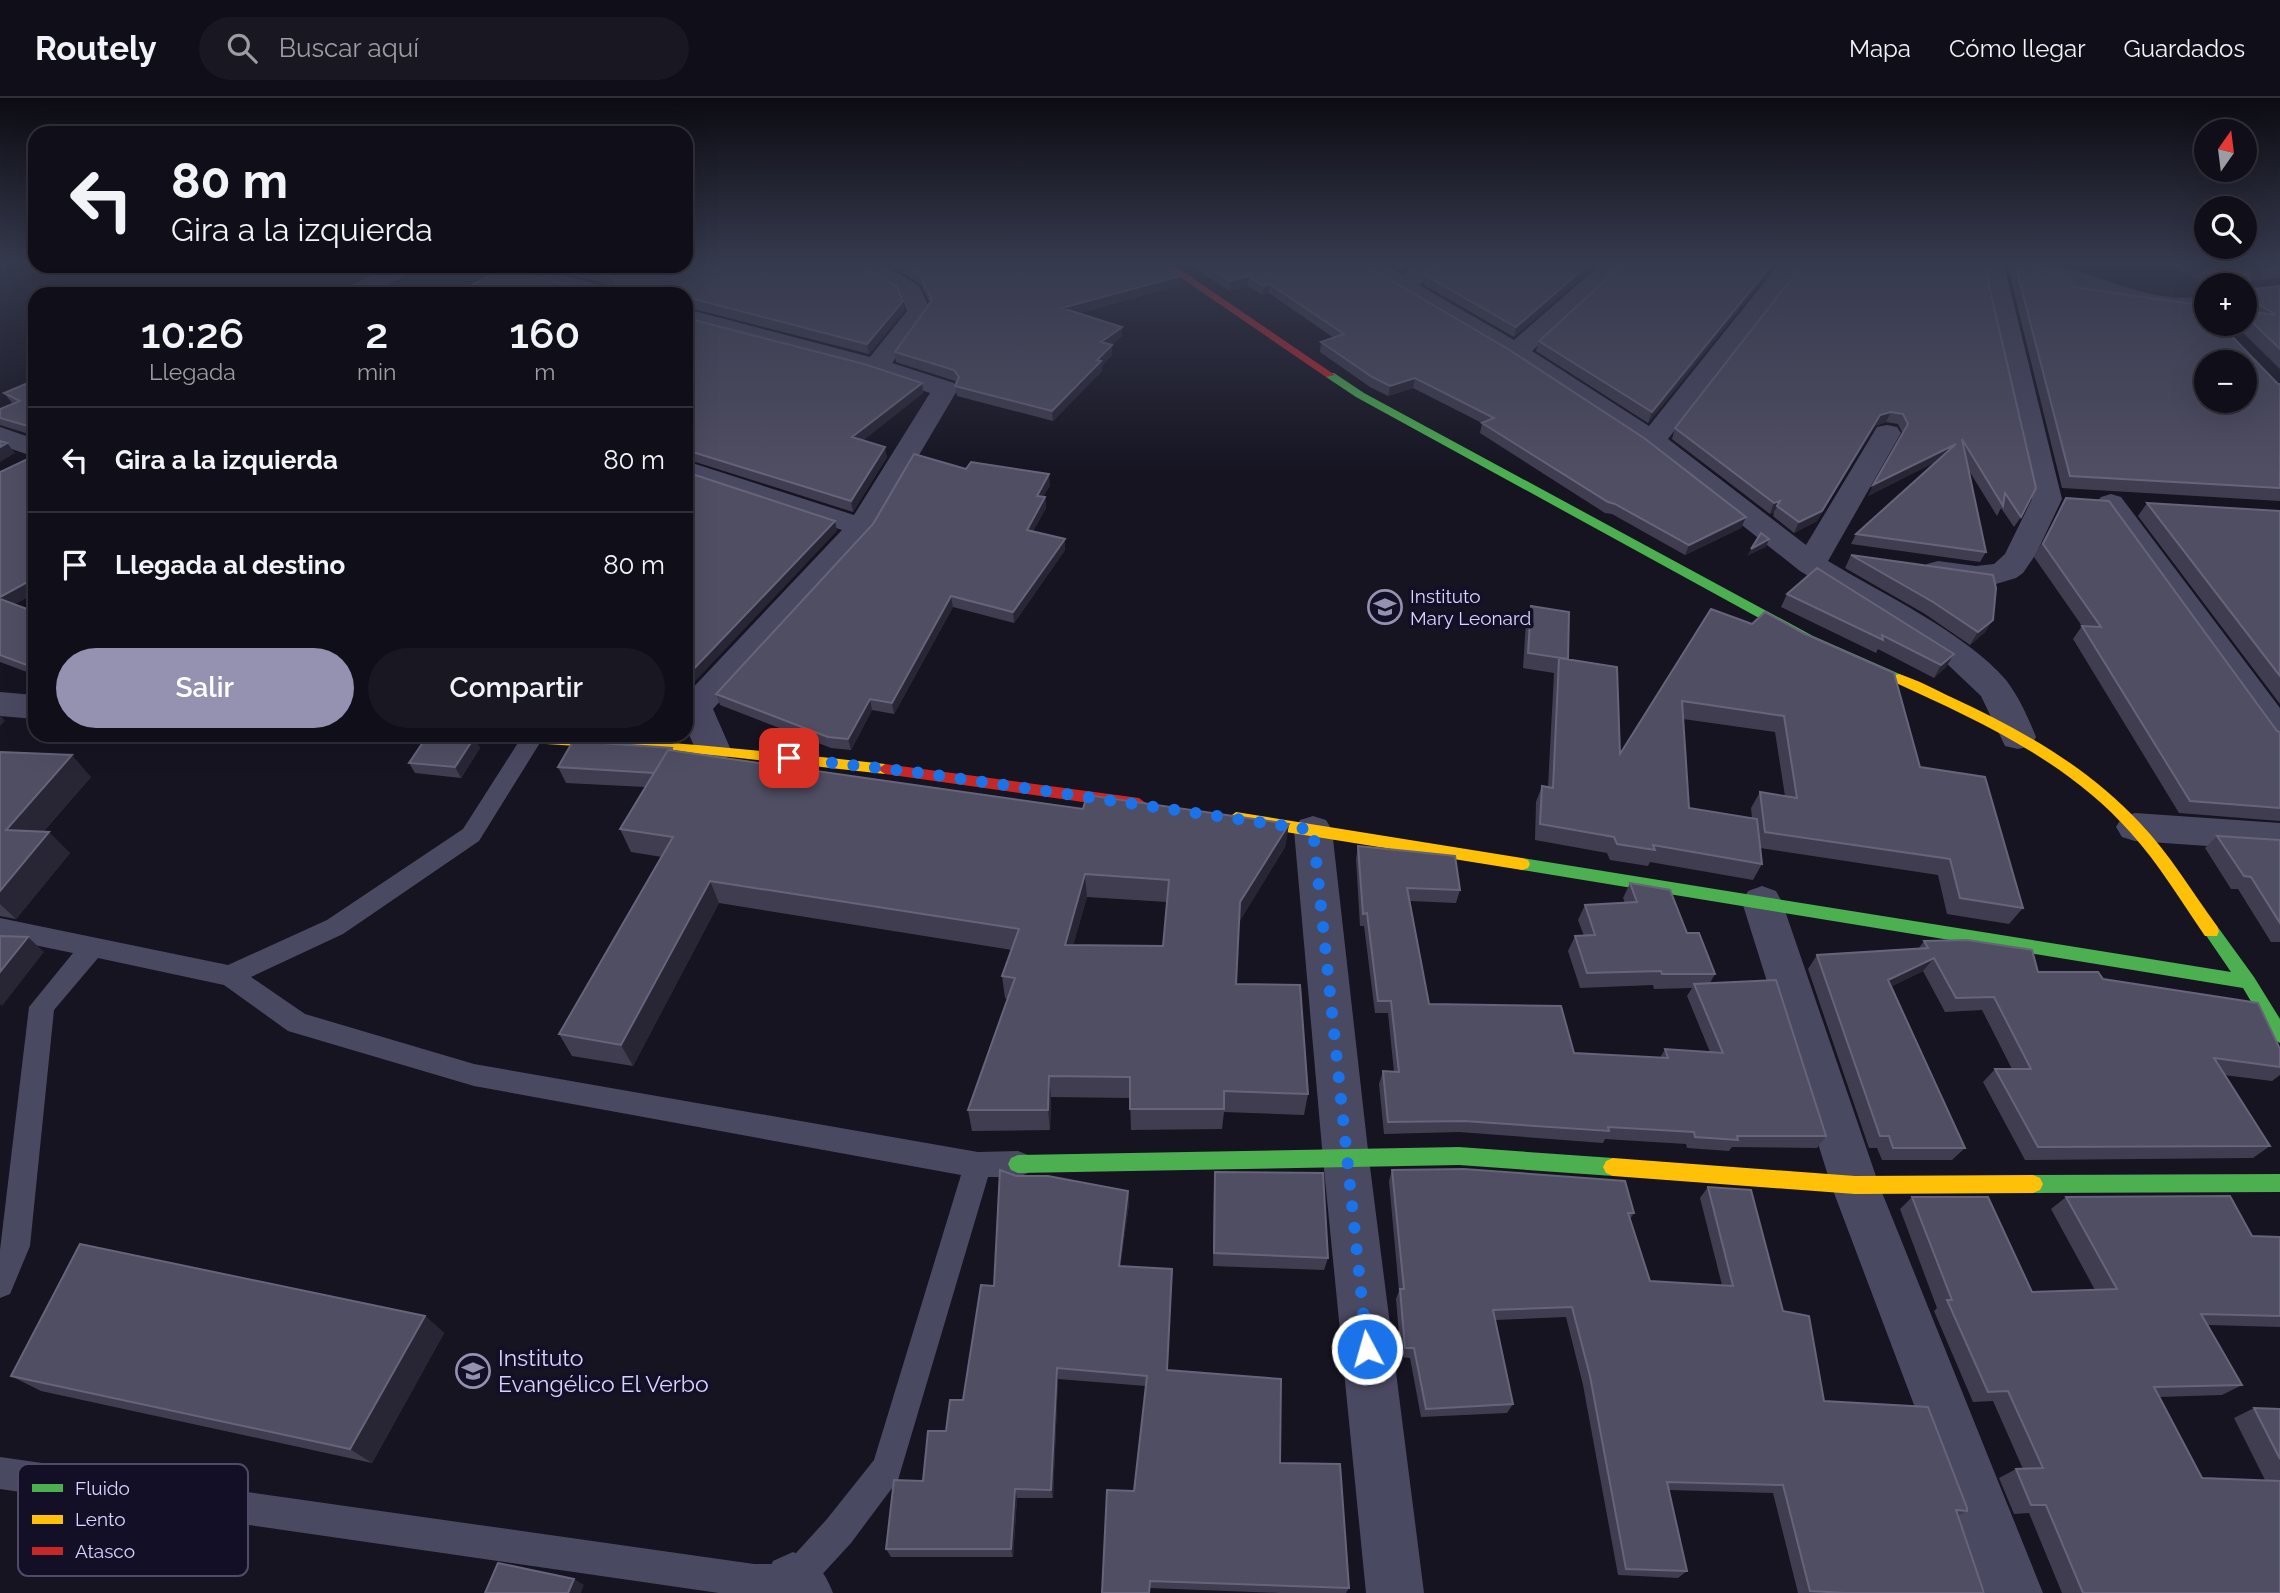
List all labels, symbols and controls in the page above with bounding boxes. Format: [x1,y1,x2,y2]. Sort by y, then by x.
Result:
search box [199,17,689,80]
text: Routely [35,29,157,68]
icon: search [223,29,261,67]
text: Buscar aquí [279,33,419,63]
text: Mapa [1849,34,1911,63]
text: Cómo llegar [1949,34,2086,63]
text: Guardados [2124,34,2245,63]
north arrow [2194,119,2258,182]
map controls [2194,119,2257,413]
text: 80 m [171,152,288,209]
icon: left [56,154,147,245]
button: search [2194,196,2257,259]
text: Gira a la izquierda [171,211,433,248]
button: + [2194,273,2257,336]
text: 10:26 [141,309,244,358]
text: 2 [365,309,388,358]
text: 160 [509,309,580,358]
button: − [2194,350,2257,413]
text: Llegada [149,358,236,385]
text: min [357,358,396,385]
text: m [534,358,555,385]
icon: left [56,441,94,479]
text: Gira a la izquierda [115,445,338,475]
text: 80 m [603,445,665,475]
icon: arrive [56,546,94,584]
text: Llegada al destino [115,550,345,580]
text: 80 m [603,550,665,580]
place label: Instituto Mary Leonard [1410,585,1531,629]
school or university icon: Instituto Mary Leonard [1366,588,1404,626]
button: Salir [56,648,354,728]
button: Compartir [368,648,665,728]
pin [759,728,819,788]
icon: arrive [770,739,808,777]
position arrow [1330,1312,1404,1386]
place label: Instituto Evangélico El Verbo [498,1344,709,1397]
school or university icon: Instituto Evangélico El Verbo [454,1352,492,1390]
legend [18,1464,248,1576]
text: Fluido [75,1477,130,1499]
text: Lento [75,1508,126,1530]
text: Atasco [75,1540,135,1562]

